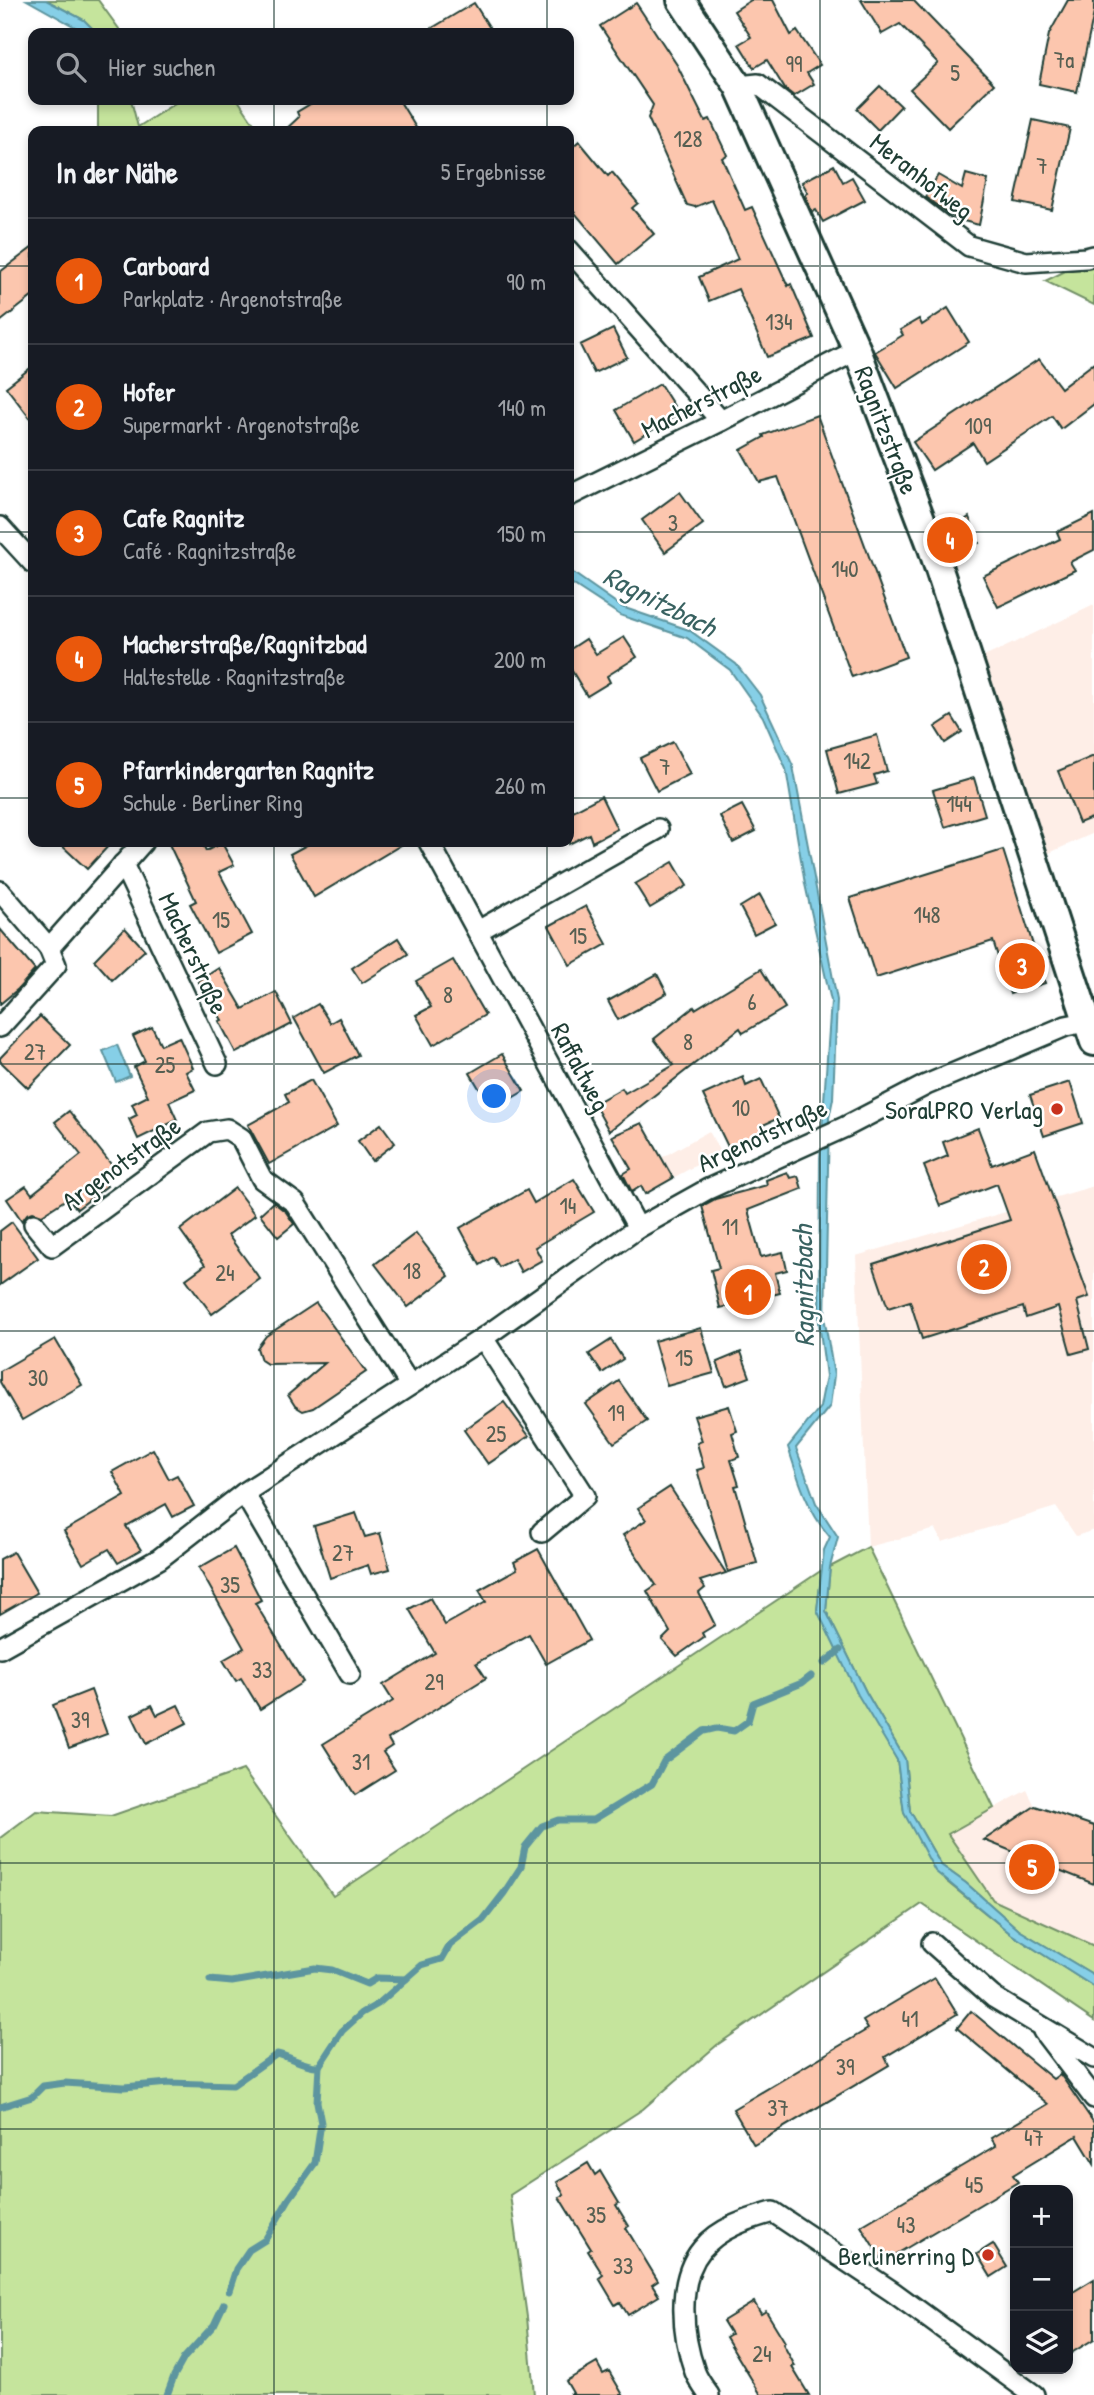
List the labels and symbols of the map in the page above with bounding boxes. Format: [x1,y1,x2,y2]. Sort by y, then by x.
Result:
house number: 7a [1054,44,1074,75]
house number: 99 [786,48,802,79]
house number: 5 [950,57,960,88]
house number: 128 [673,123,703,154]
street label: Meranhofweg [863,125,981,227]
house number: 7 [1036,150,1048,181]
house number: 134 [765,306,793,337]
street label: Macherstraße [635,356,767,446]
street label: Ragnitzstraße [847,361,927,499]
house number: 109 [964,410,992,441]
house number: 3 [668,507,678,538]
pin: 4 [927,514,973,566]
house number: 140 [831,553,859,584]
water label: Ragnitzbach [597,556,725,647]
house number: 142 [843,745,871,776]
house number: 7 [659,751,671,782]
house number: 144 [946,788,972,819]
street label: Macherstraße [151,887,237,1019]
house number: 148 [914,899,941,930]
house number: 15 [212,904,230,935]
house number: 15 [569,920,587,951]
pin: 3 [999,940,1045,992]
house number: 8 [443,979,453,1010]
house number: 6 [747,986,757,1017]
street label: Raffaltweg [543,1017,619,1117]
house number: 8 [683,1026,693,1057]
house number: 27 [24,1036,46,1067]
house number: 25 [155,1049,176,1080]
your location [477,1079,511,1113]
street label: Argenotstraße [692,1090,832,1180]
house number: 10 [732,1092,750,1123]
place label: SoralPRO Verlag [885,1092,1043,1127]
marker: SoralPRO Verlag [1049,1101,1065,1117]
street label: Argenotstraße [54,1108,188,1218]
house number: 14 [560,1190,576,1221]
house number: 11 [722,1211,738,1242]
water label: Ragnitzbach [783,1223,823,1347]
pin: 2 [961,1241,1007,1293]
house number: 18 [403,1255,421,1286]
house number: 24 [215,1257,235,1288]
pin: 1 [725,1266,771,1318]
house number: 15 [675,1342,693,1373]
house number: 30 [28,1362,48,1393]
house number: 19 [608,1397,624,1428]
house number: 25 [486,1418,507,1449]
house number: 27 [332,1537,354,1568]
house number: 35 [220,1569,240,1600]
house number: 33 [252,1654,272,1685]
house number: 29 [424,1666,444,1697]
house number: 39 [71,1704,89,1735]
house number: 31 [352,1746,370,1777]
pin: 5 [1009,1841,1055,1893]
house number: 41 [902,2003,918,2034]
house number: 39 [836,2051,854,2082]
house number: 37 [767,2092,789,2123]
house number: 47 [1024,2122,1044,2153]
house number: 45 [965,2169,983,2200]
house number: 35 [586,2199,606,2230]
house number: 43 [897,2209,915,2240]
place label: Berlinerring D [838,2238,975,2273]
marker: Berlinerring D [980,2247,996,2263]
house number: 33 [613,2250,633,2281]
house number: 24 [752,2338,772,2369]

